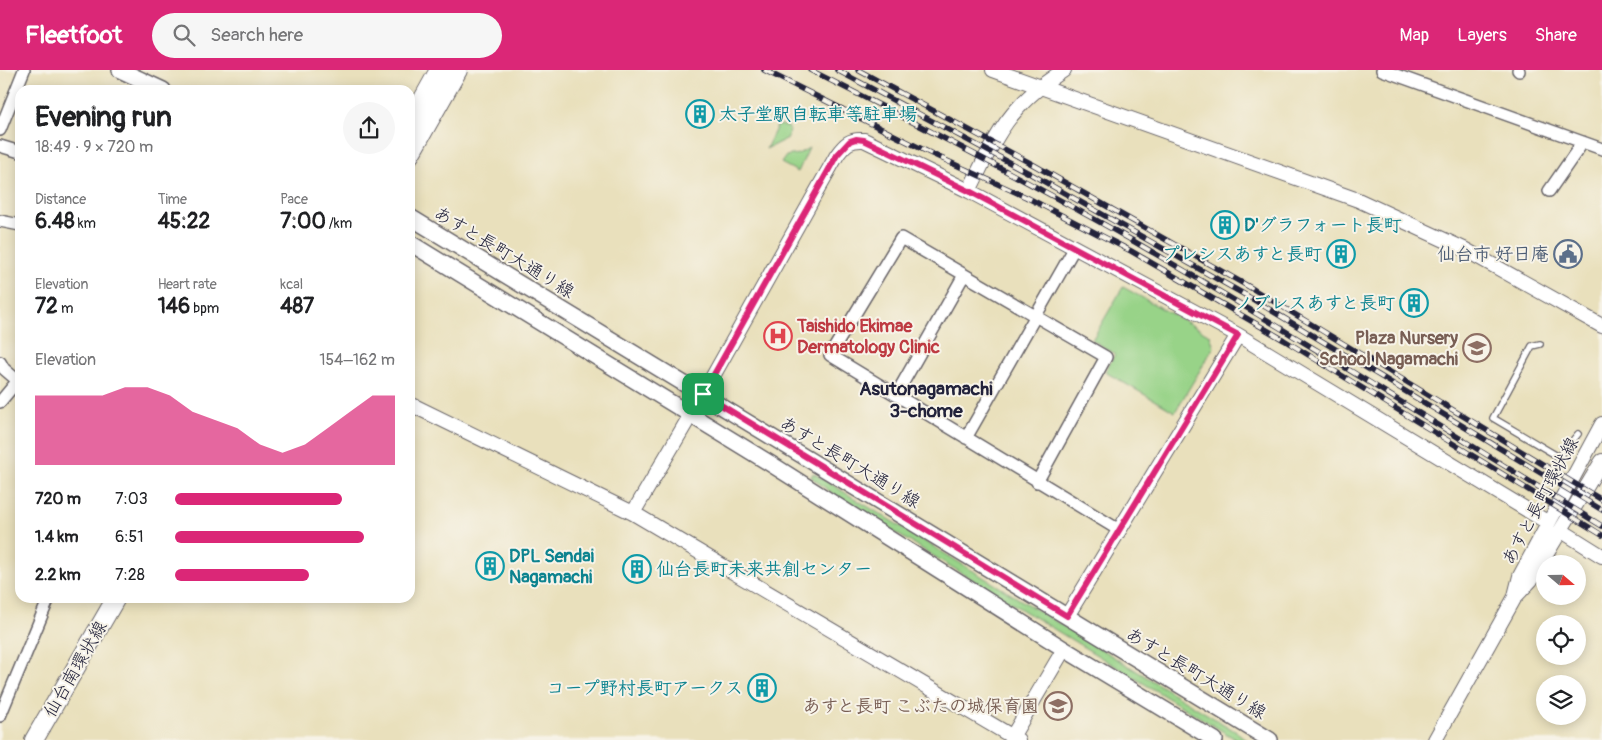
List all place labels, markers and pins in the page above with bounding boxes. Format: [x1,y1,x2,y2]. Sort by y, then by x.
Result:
building icon: 太子堂駅自転車等駐車場 [685,99,715,129]
place label: 太子堂駅自転車等駐車場 [719,103,917,126]
building icon: D'グラフォート長町 [1210,210,1240,240]
place label: D'グラフォート長町 [1244,214,1401,237]
building icon: プレシスあすと長町 [1326,239,1356,269]
public building icon: 仙台市 好日庵 [1553,239,1583,269]
place label: プレシスあすと長町 [1162,243,1322,266]
place label: 仙台市 好日庵 [1437,243,1549,266]
building icon: ノブレスあすと長町 [1399,288,1429,318]
place label: ノブレスあすと長町 [1234,292,1395,315]
place label: Taishido Ekimae Dermatology Clinic [796,315,940,359]
hospital icon: Taishido Ekimae Dermatology Clinic [763,321,793,351]
place label: Plaza Nursery School Nagamachi [1319,327,1458,371]
school or university icon: Plaza Nursery School Nagamachi [1462,333,1492,363]
pin [682,373,724,415]
place label: DPL Sendai Nagamachi [509,545,594,589]
building icon: DPL Sendai Nagamachi [475,551,505,581]
building icon: 仙台長町未来共創センター [622,554,652,584]
place label: 仙台長町未来共創センター [656,558,872,581]
building icon: コープ野村長町アークス [747,673,777,703]
place label: コープ野村長町アークス [546,677,743,700]
school or university icon: あすと長町 こぶたの城保育園 [1043,691,1073,721]
place label: あすと長町 こぶたの城保育園 [803,695,1039,718]

